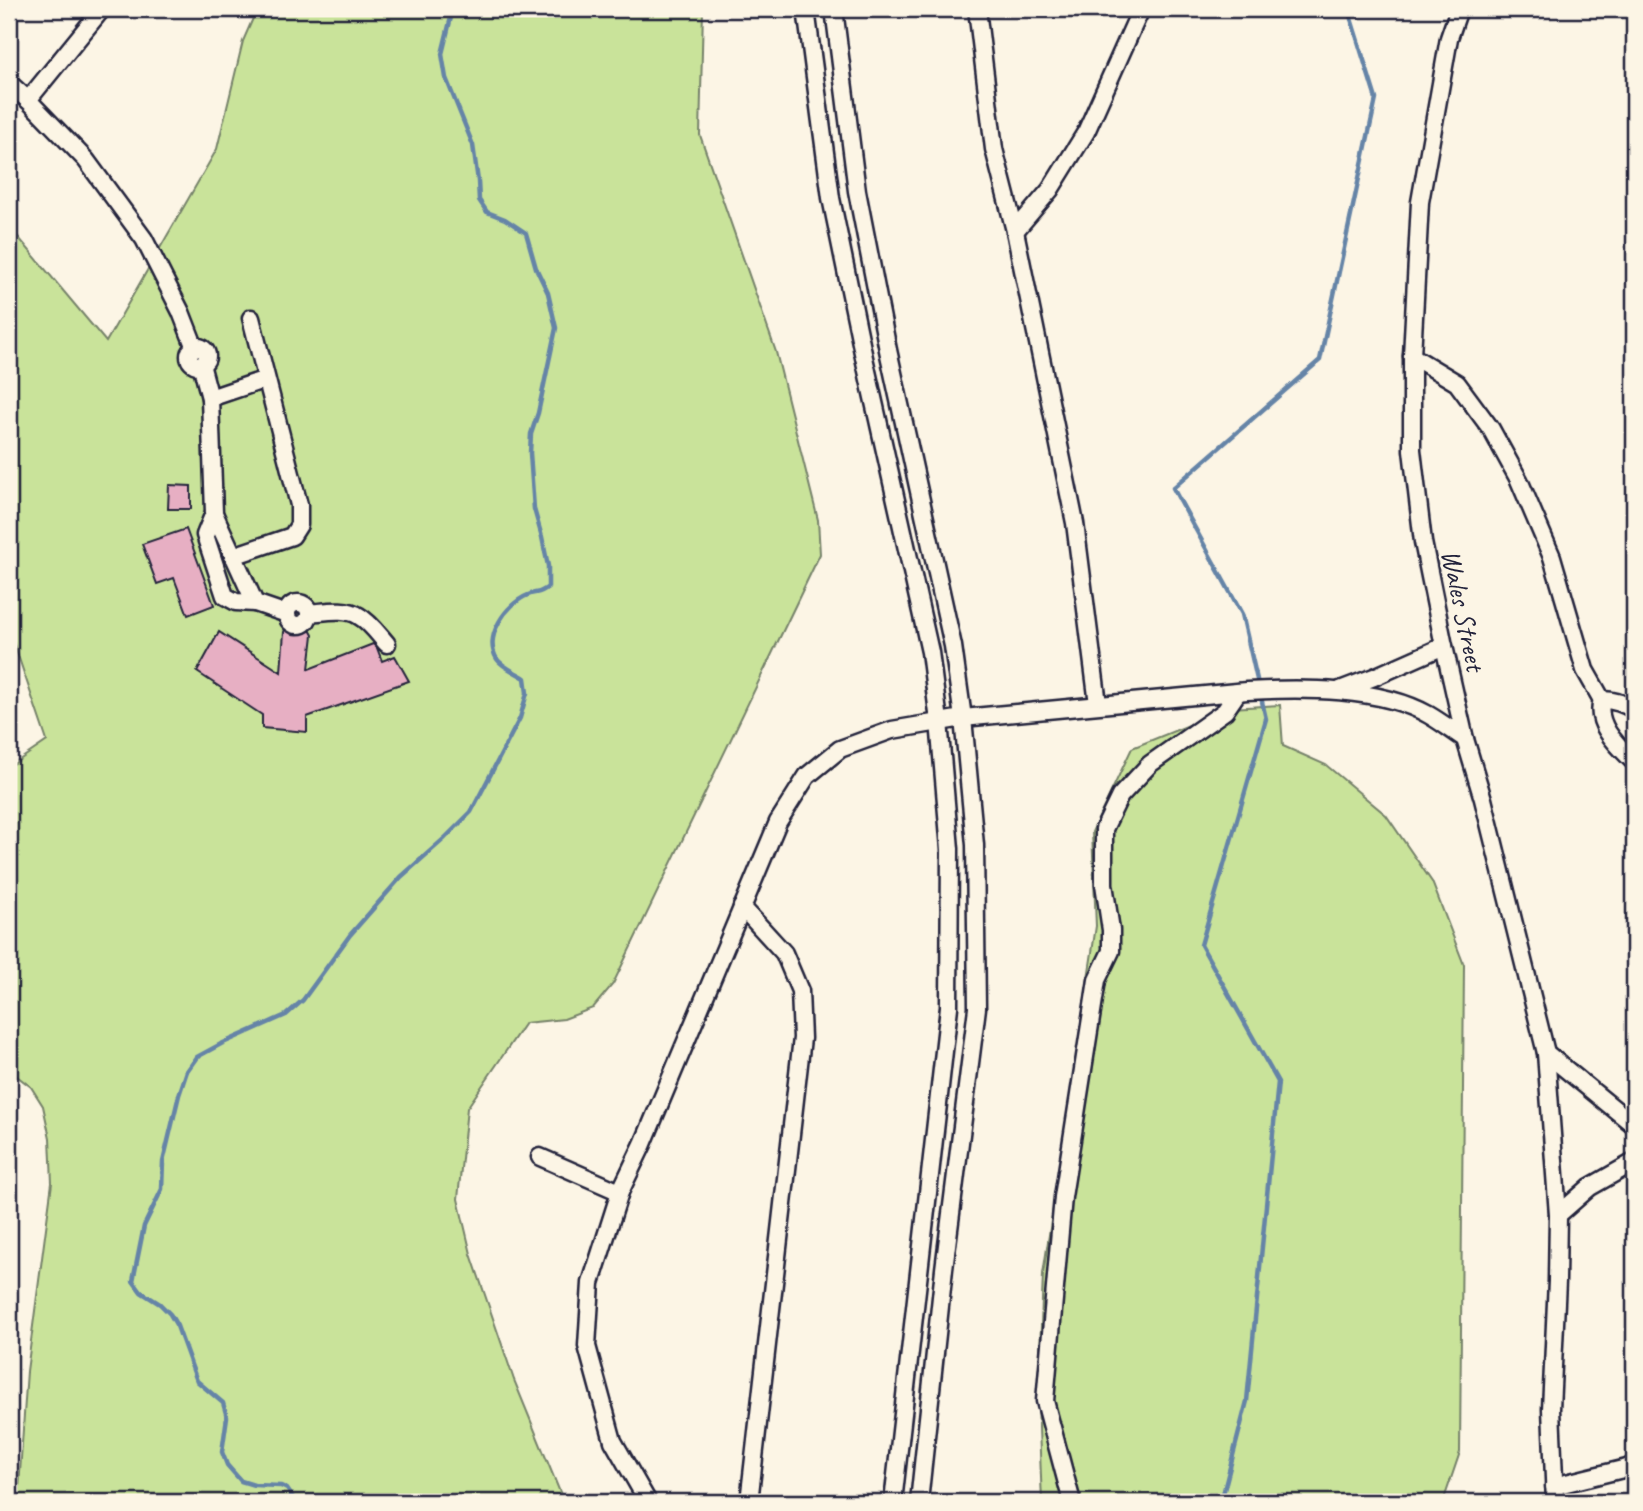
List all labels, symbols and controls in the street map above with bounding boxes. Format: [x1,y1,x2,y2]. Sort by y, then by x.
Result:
street label: Wales Street [1434,546,1494,677]

